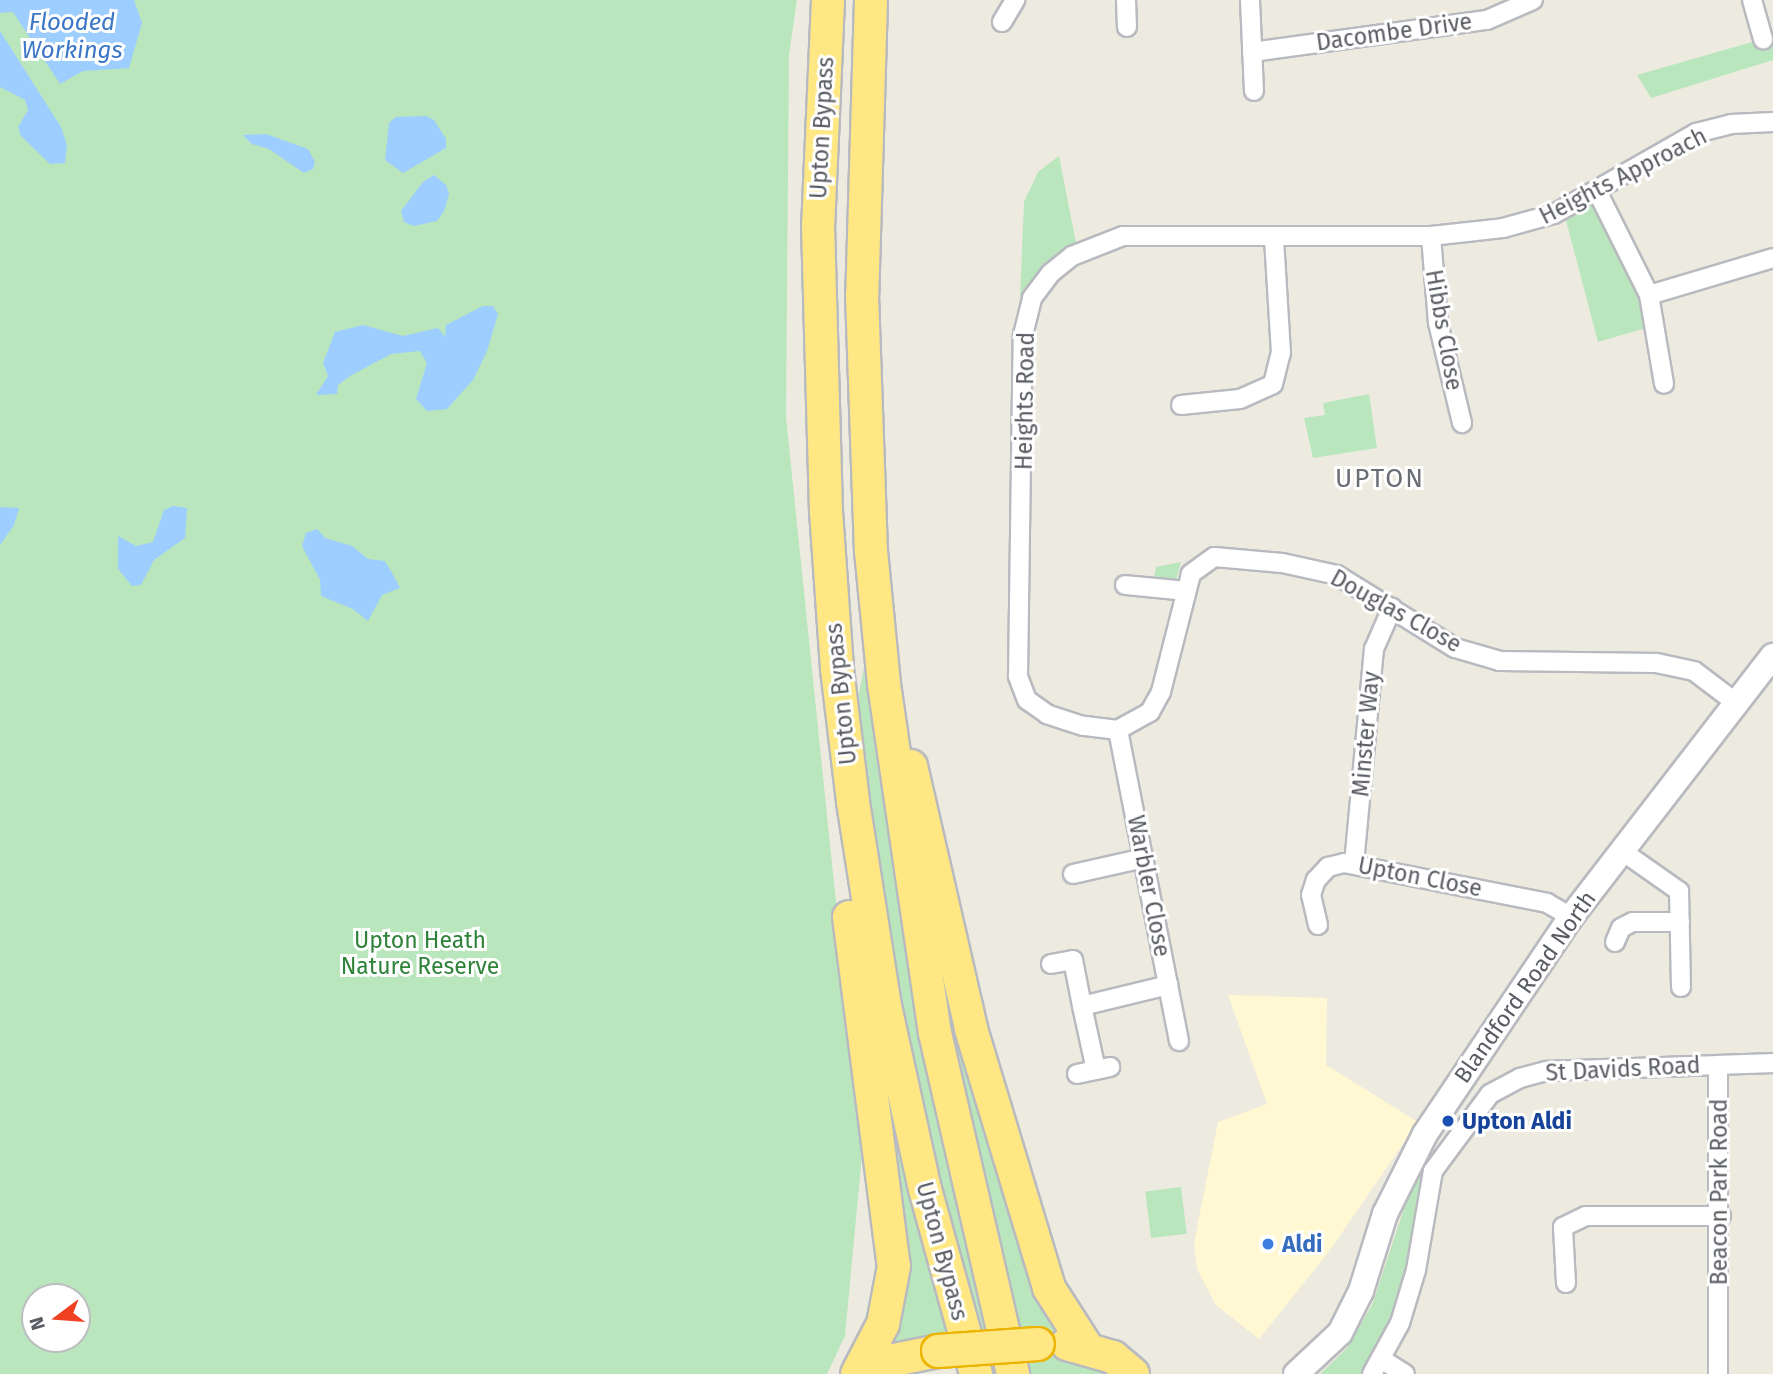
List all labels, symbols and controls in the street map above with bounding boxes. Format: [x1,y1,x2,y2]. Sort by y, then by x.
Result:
street label: Dacombe Drive [1314,7,1474,57]
water label: Flooded Workings [21,9,123,65]
street label: Upton Bypass [805,56,839,200]
street label: Heights Approach [1535,122,1711,230]
street label: Hibbs Close [1420,267,1468,393]
street label: Heights Road [1010,332,1040,470]
district label: UPTON [1336,463,1424,495]
street label: Douglas Close [1326,564,1466,658]
street label: Upton Bypass [820,622,862,766]
street label: Minster Way [1347,670,1385,798]
street label: Warbler Close [1122,813,1176,959]
street label: Upton Close [1356,851,1484,903]
street label: Blandford Road North [1448,886,1602,1088]
park label: Upton Heath Nature Reserve [341,926,499,980]
street label: St Davids Road [1545,1051,1701,1087]
street label: Beacon Park Road [1705,1099,1733,1285]
place label: Upton Aldi [1462,1107,1572,1135]
marker: Upton Aldi [1440,1113,1456,1129]
street label: Upton Bypass [910,1179,974,1323]
place label: Aldi [1282,1230,1323,1258]
marker: Aldi [1260,1236,1276,1252]
north arrow [21,1283,91,1353]
text: N [24,1314,50,1333]

